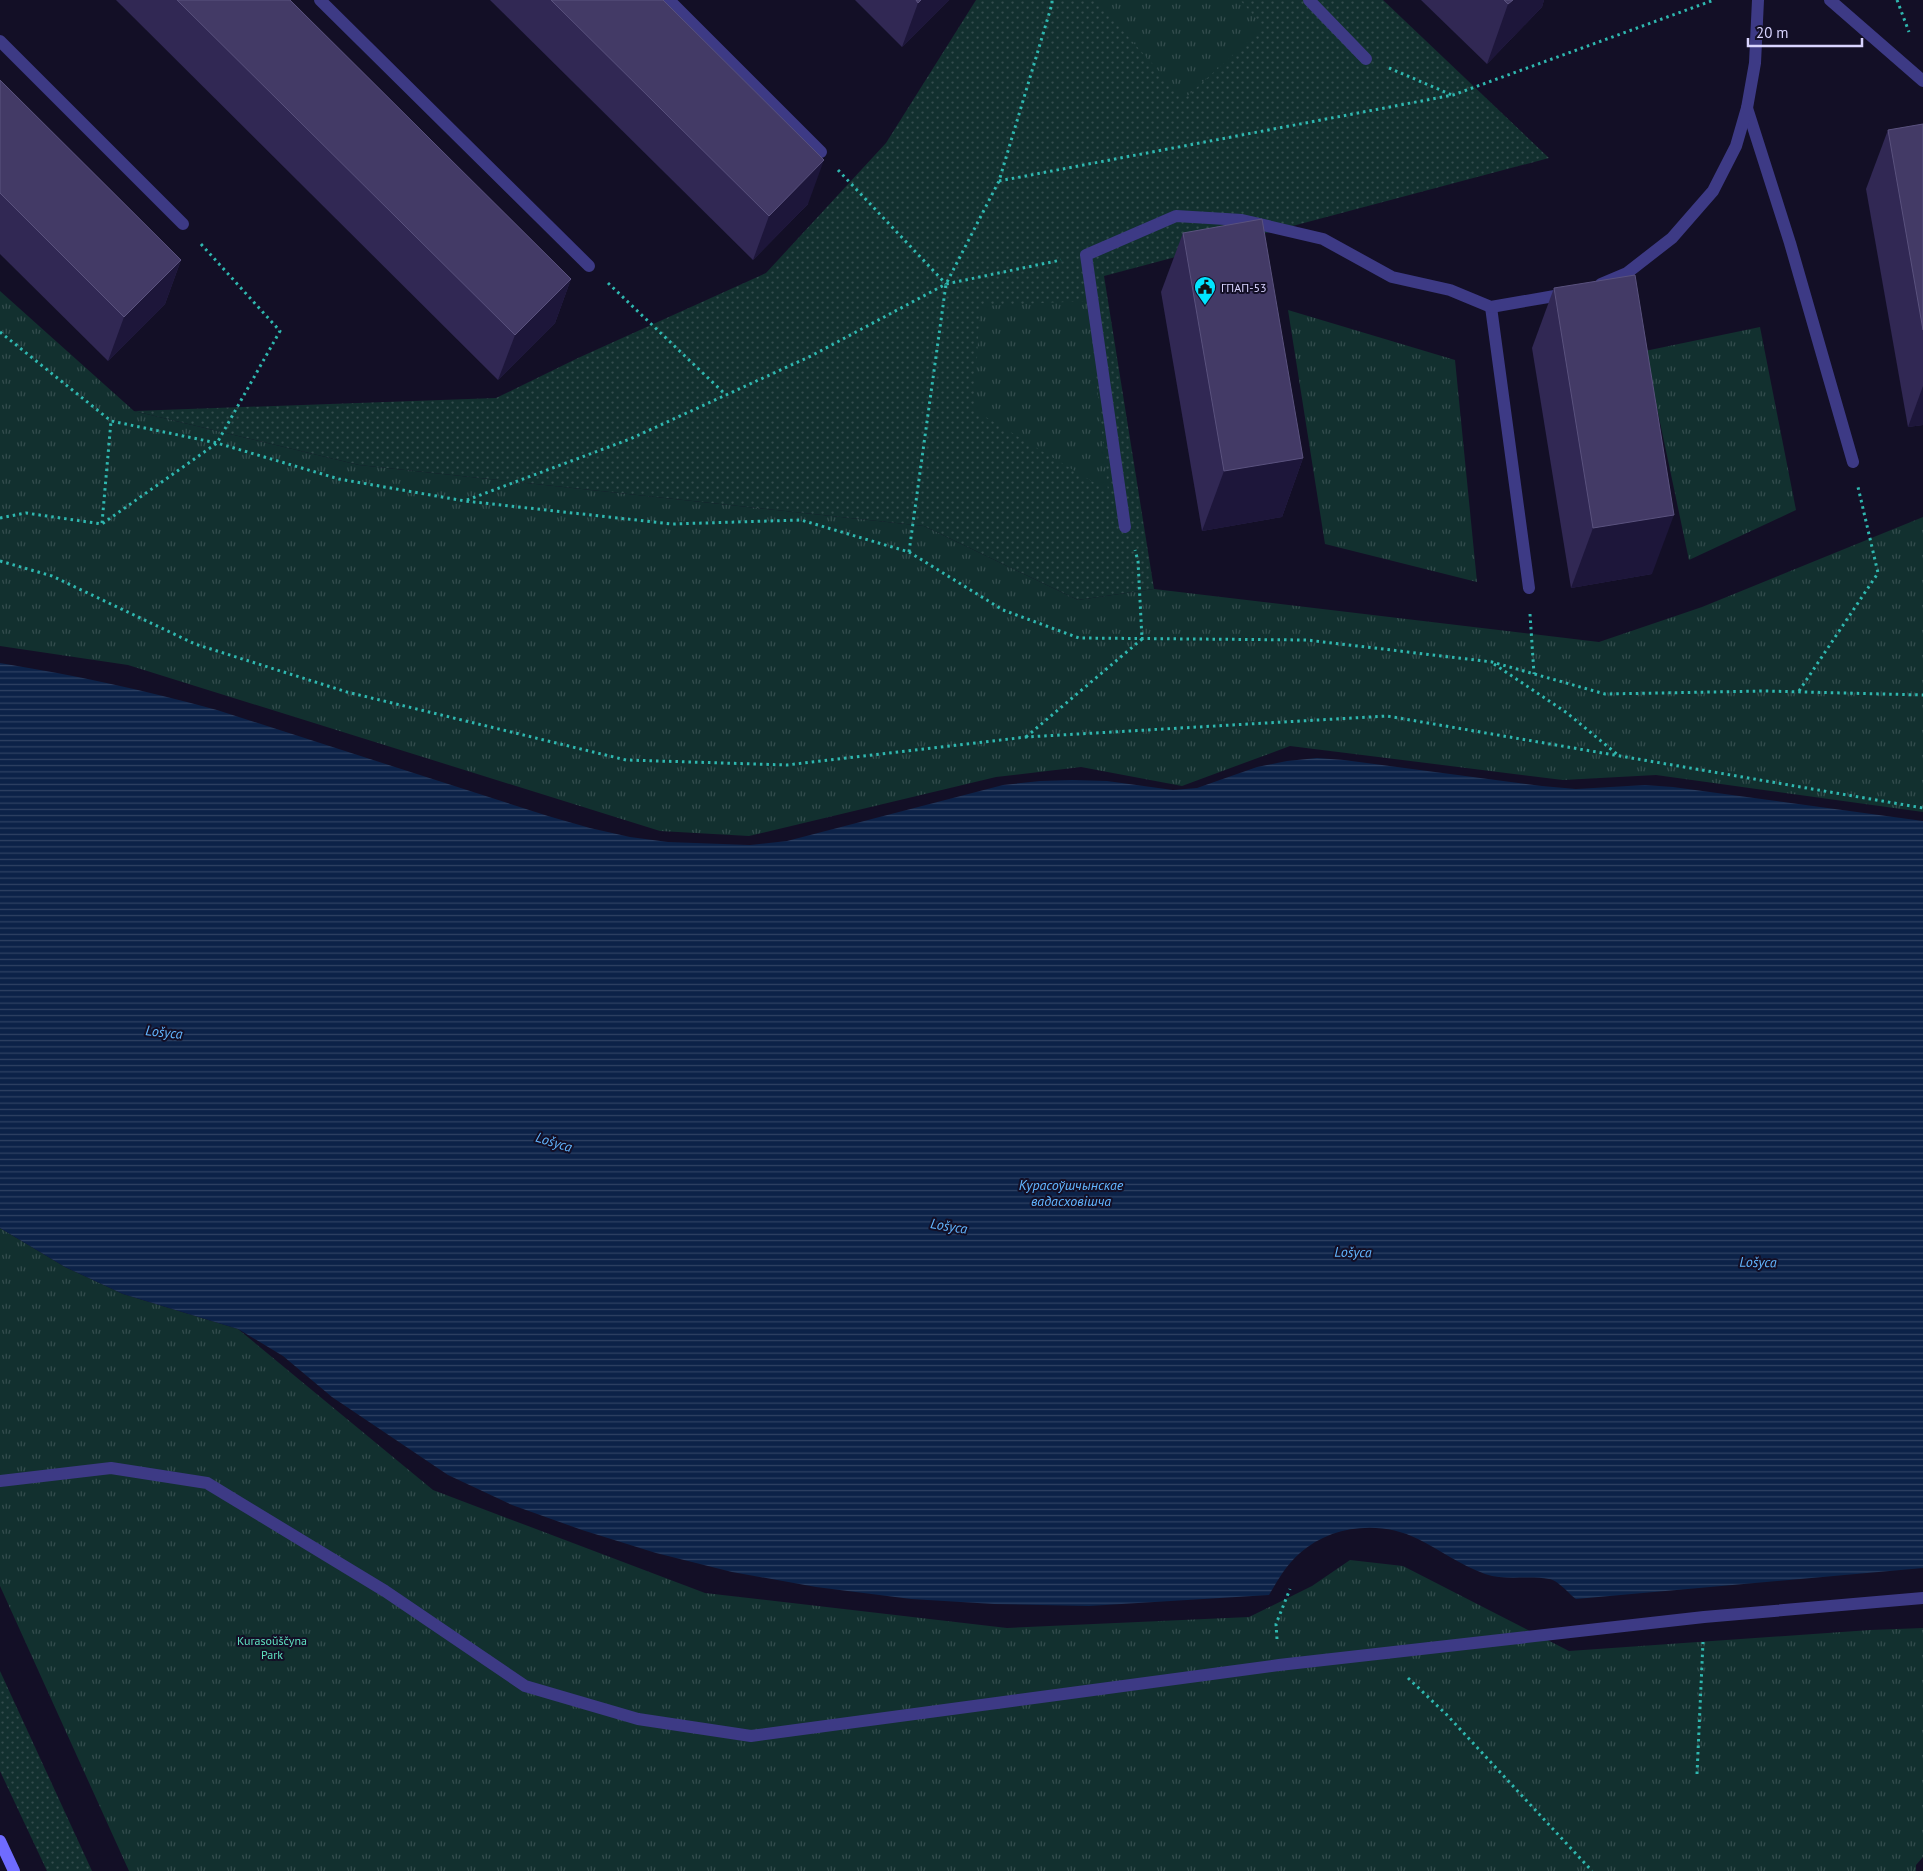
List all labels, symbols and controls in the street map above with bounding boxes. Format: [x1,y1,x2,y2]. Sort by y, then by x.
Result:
scale bar [1748,15,1862,47]
text: 20 m [1756,23,1789,42]
public building icon: ГПАП-53 [1193,275,1217,306]
place label: ГПАП-53 [1221,280,1267,295]
water label: Lošyca [145,1021,184,1043]
water label: Lošyca [534,1128,575,1156]
water label: Курасоўшчынскае вадасховішча [1019,1176,1124,1210]
water label: Lošyca [929,1214,969,1238]
water label: Lošyca [1334,1243,1372,1261]
water label: Lošyca [1739,1253,1777,1271]
park label: Kurasoŭščyna Park [237,1633,307,1662]

